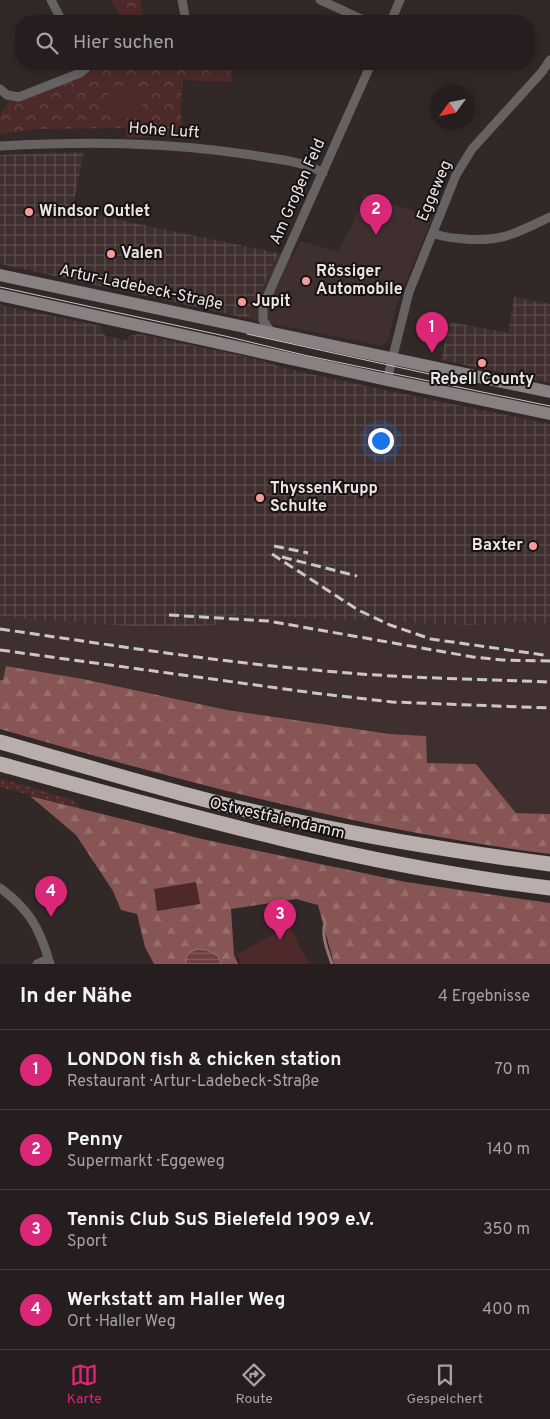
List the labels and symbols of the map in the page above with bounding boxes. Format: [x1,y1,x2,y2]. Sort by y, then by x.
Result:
north arrow [430,85,475,130]
street label: Hohe Luft [128,119,200,143]
street label: Am Großen Feld [266,136,330,248]
street label: Eggeweg [413,157,457,225]
pin: 2 [360,194,392,235]
place label: Windsor Outlet [39,202,150,222]
marker: Windsor Outlet [23,206,35,218]
place label: Valen [121,244,163,264]
marker: Valen [105,248,117,260]
street label: Artur-Ladebeck-Straße [58,261,224,315]
place label: Rössiger Automobile [316,262,403,300]
marker: Rössiger Automobile [300,275,312,287]
place label: Jupit [252,292,290,312]
marker: Jupit [236,296,248,308]
pin: 1 [416,312,448,353]
marker: Rebell County [476,357,488,369]
place label: Rebell County [430,370,534,390]
your location [368,428,394,454]
place label: ThyssenKrupp Schulte [270,479,378,517]
marker: ThyssenKrupp Schulte [254,492,266,504]
place label: Baxter [472,536,523,556]
marker: Baxter [527,540,539,552]
street label: Ostwestfalendamm [207,794,347,844]
pin: 4 [35,876,67,917]
pin: 3 [264,899,296,940]

